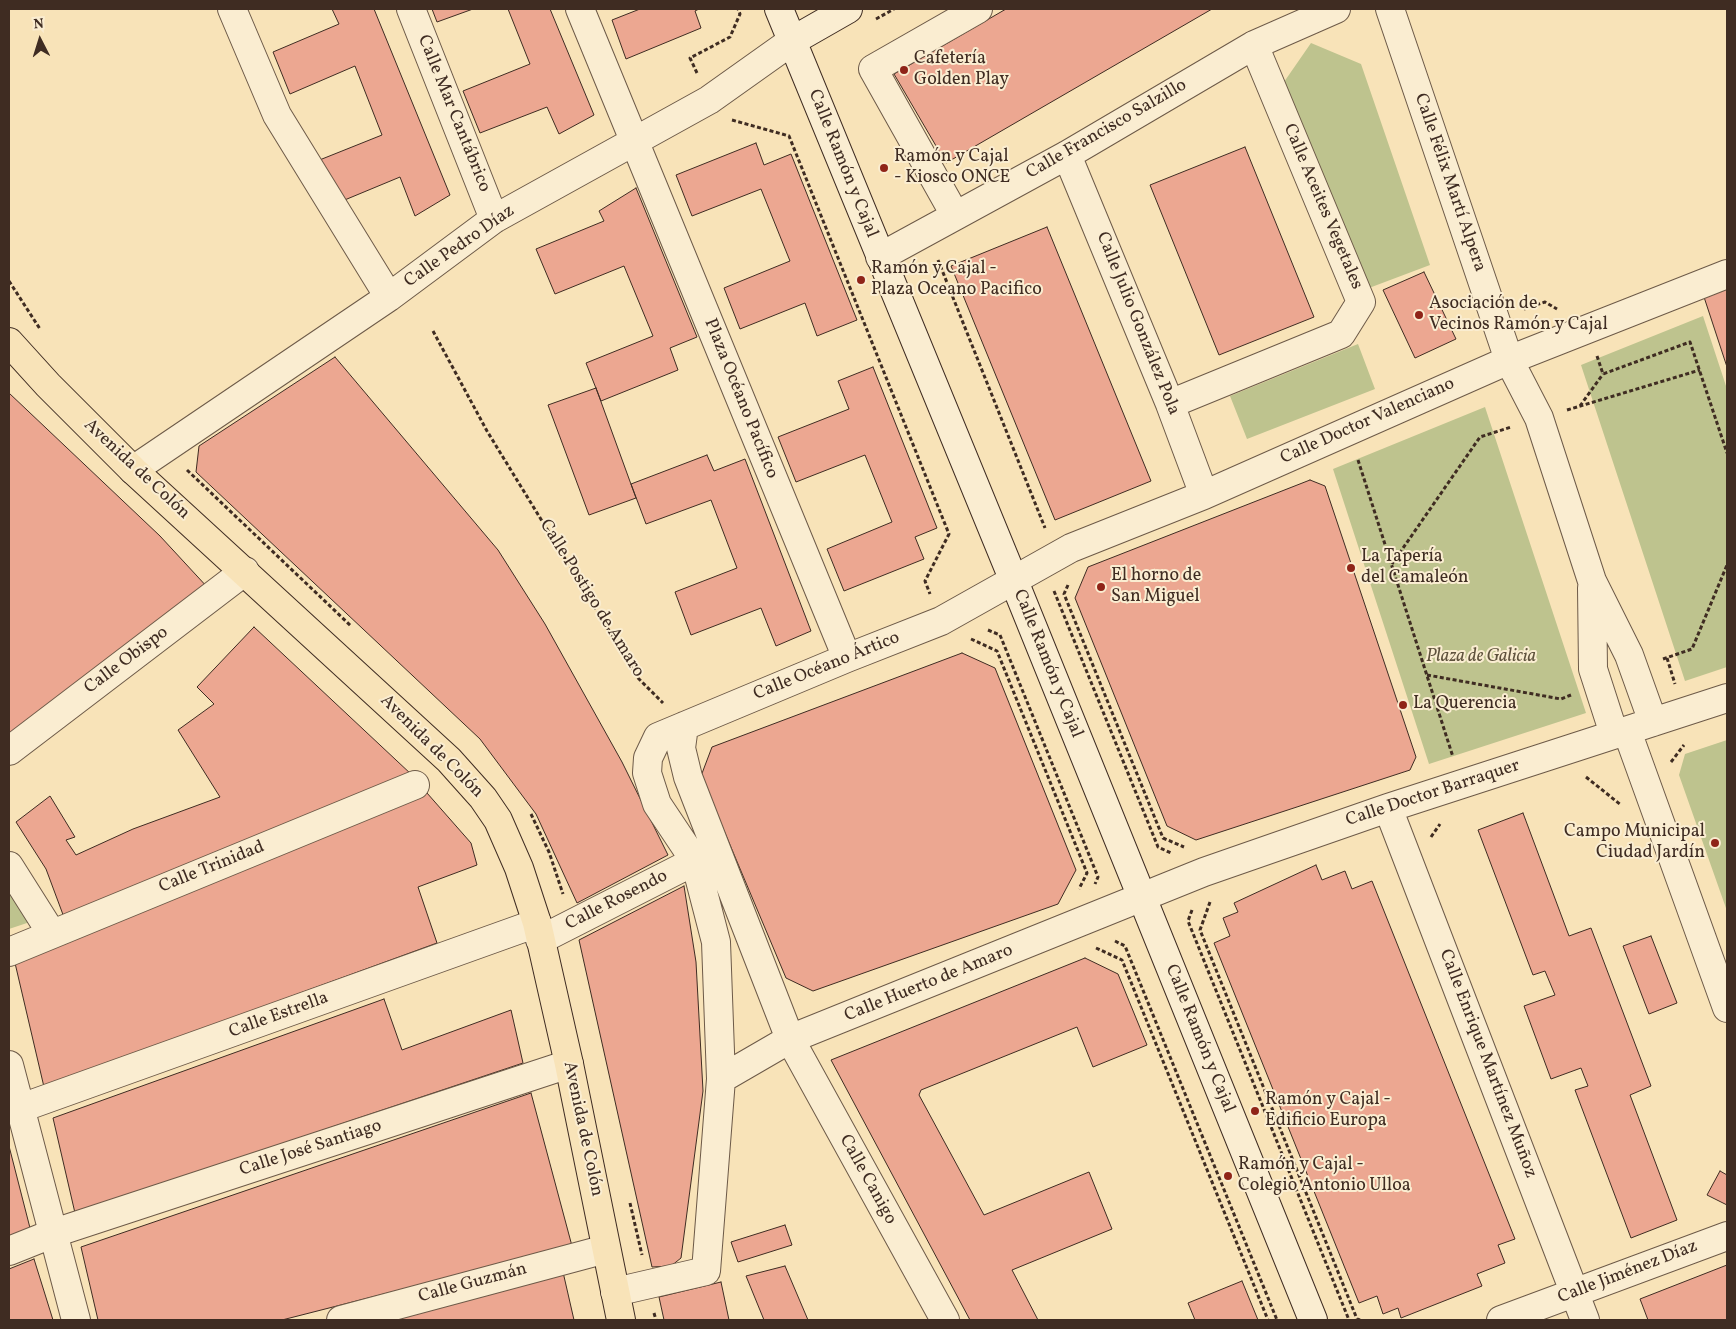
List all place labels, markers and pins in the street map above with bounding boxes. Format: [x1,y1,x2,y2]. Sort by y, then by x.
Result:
place label: Cafetería Golden Play [914,49,1009,92]
marker: Cafetería Golden Play [898,64,910,76]
place label: Ramón y Cajal - Kiosco ONCE [894,147,1010,190]
marker: Ramón y Cajal - Kiosco ONCE [878,162,890,174]
place label: Ramón y Cajal - Plaza Oceano Pacifico [871,259,1042,302]
marker: Ramón y Cajal - Plaza Oceano Pacifico [855,274,867,286]
place label: Asociación de Vecinos Ramón y Cajal [1429,294,1608,336]
marker: Asociación de Vecinos Ramón y Cajal [1413,309,1425,321]
place label: La Tapería del Camaleón [1361,547,1469,590]
marker: La Tapería del Camaleón [1345,562,1357,574]
place label: El horno de San Miguel [1111,566,1201,608]
marker: El horno de San Miguel [1095,581,1107,593]
place label: La Querencia [1413,694,1517,716]
marker: La Querencia [1397,699,1409,711]
place label: Campo Municipal Ciudad Jardín [1564,822,1705,864]
marker: Campo Municipal Ciudad Jardín [1709,837,1721,849]
place label: Ramón y Cajal - Edificio Europa [1265,1090,1391,1132]
marker: Ramón y Cajal - Edificio Europa [1249,1105,1261,1117]
place label: Ramón y Cajal - Colegio Antonio Ulloa [1238,1155,1411,1198]
marker: Ramón y Cajal - Colegio Antonio Ulloa [1222,1170,1234,1182]

